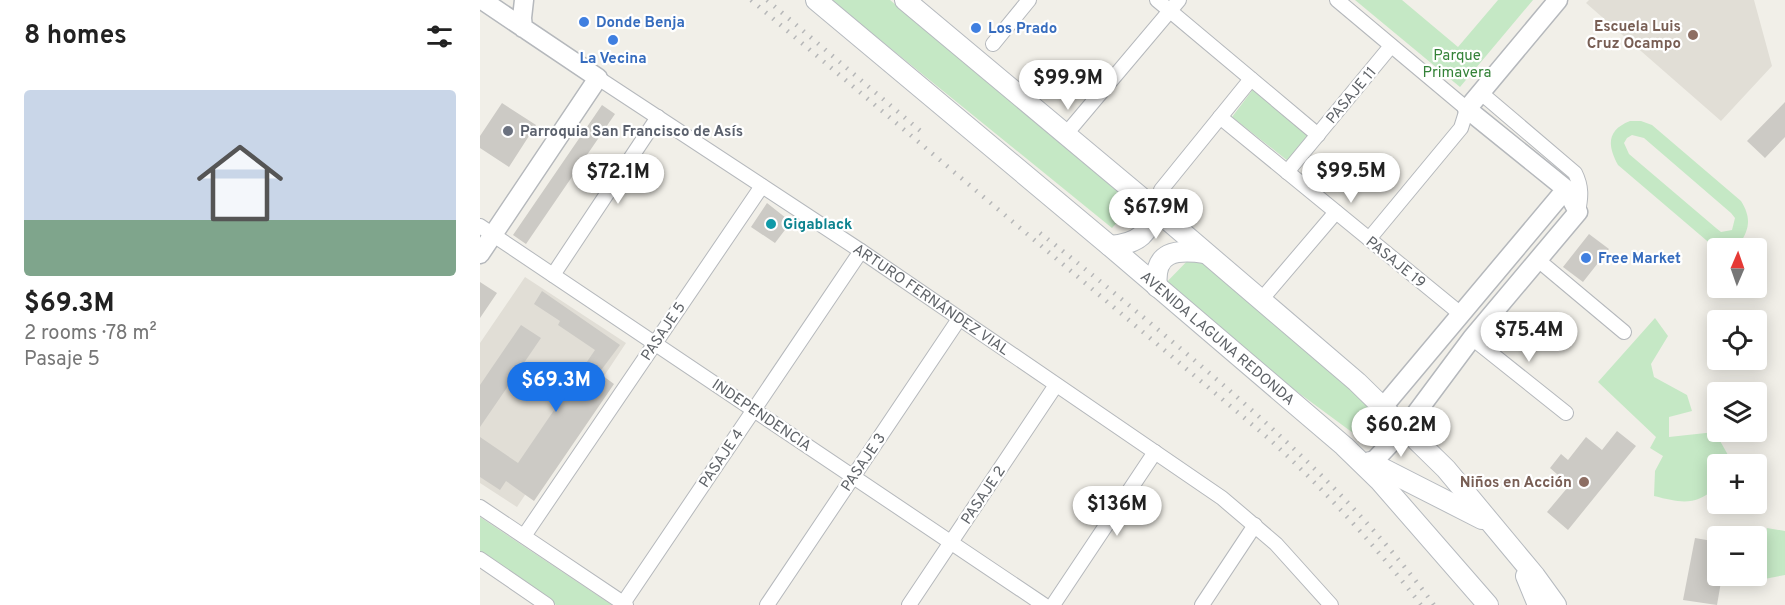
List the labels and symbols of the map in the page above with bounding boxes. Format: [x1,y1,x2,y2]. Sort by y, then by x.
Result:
place label: Donde Benja [596,14,685,33]
marker: Donde Benja [577,15,591,29]
place label: Escuela Luis Cruz Ocampo [1587,18,1681,54]
place label: Los Prado [988,20,1057,39]
marker: Los Prado [969,21,983,35]
marker: Escuela Luis Cruz Ocampo [1686,28,1700,42]
marker: La Vecina [606,33,620,47]
park label: Parque Primavera [1423,47,1491,83]
place label: La Vecina [579,50,647,69]
pin: $99.9M [1019,60,1117,111]
street label: PASAJE 11 [1323,64,1381,128]
place label: Parroquia San Francisco de Asís [520,123,743,142]
marker: Parroquia San Francisco de Asís [501,124,515,138]
pin: $99.5M [1302,153,1400,204]
pin: $72.1M [569,154,667,205]
pin: $67.9M [1107,189,1205,240]
place label: Gigablack [783,216,852,235]
marker: Gigablack [764,217,778,231]
street label: PASAJE 19 [1361,233,1429,293]
north arrow [1707,238,1767,298]
street label: ARTURO FERNÁNDEZ VIAL [849,240,1012,360]
place label: Free Market [1598,250,1681,269]
marker: Free Market [1579,251,1593,265]
street label: AVENIDA LAGUNA REDONDA [1136,268,1298,410]
street label: PASAJE 5 [638,299,691,365]
pin: $75.4M [1480,312,1578,363]
pin: $69.3M [507,362,605,413]
street label: INDEPENDENCIA [708,376,815,457]
pin: $60.2M [1352,407,1450,458]
street label: PASAJE 4 [696,426,749,492]
street label: PASAJE 3 [838,430,891,496]
street label: PASAJE 2 [958,463,1011,529]
place label: Niños en Acción [1460,474,1572,493]
marker: Niños en Acción [1577,475,1591,489]
pin: $136M [1075,486,1159,537]

